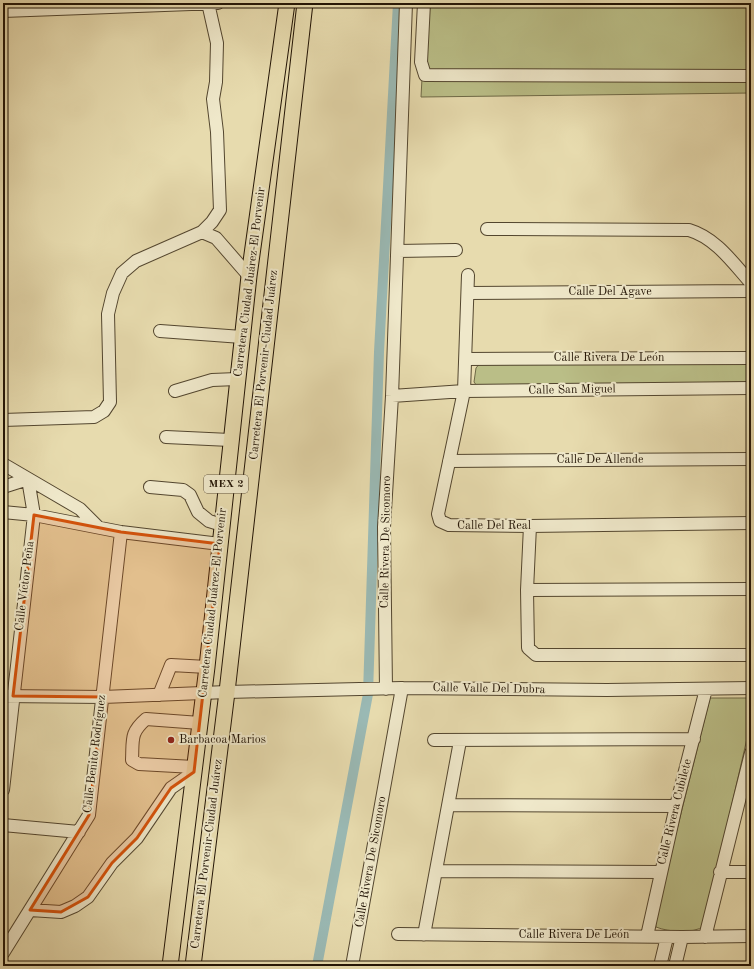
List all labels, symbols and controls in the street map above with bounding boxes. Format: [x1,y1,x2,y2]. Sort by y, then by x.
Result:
street label: Carretera Ciudad Juárez-El Porvenir [232,186,268,378]
street label: Carretera El Porvenir-Ciudad Juárez [248,269,280,461]
street label: Calle Del Agave [568,286,652,298]
street label: Calle Rivera De León [554,352,665,364]
street label: Calle San Miguel [528,383,616,397]
street label: Calle De Allende [556,454,644,466]
road number: MEX 2 [204,475,248,493]
street label: Calle Rivera De Sicomoro [379,475,393,609]
street label: Carretera Ciudad Juárez-El Porvenir [197,507,229,699]
street label: Calle Del Real [457,520,531,532]
street label: Calle Víctor Peña [14,540,36,632]
street label: Calle Valle Del Dubra [432,682,546,696]
street label: Calle Benito Rodríguez [82,694,108,814]
place label: Barbacoa Marios [179,734,266,746]
marker: Barbacoa Marios [166,735,176,745]
street label: Calle Rivera Cubilete [656,757,694,866]
street label: Carretera El Porvenir-Ciudad Juárez [189,758,225,950]
street label: Calle Rivera De Sicomoro [354,795,388,929]
street label: Calle Rivera De León [519,929,630,941]

